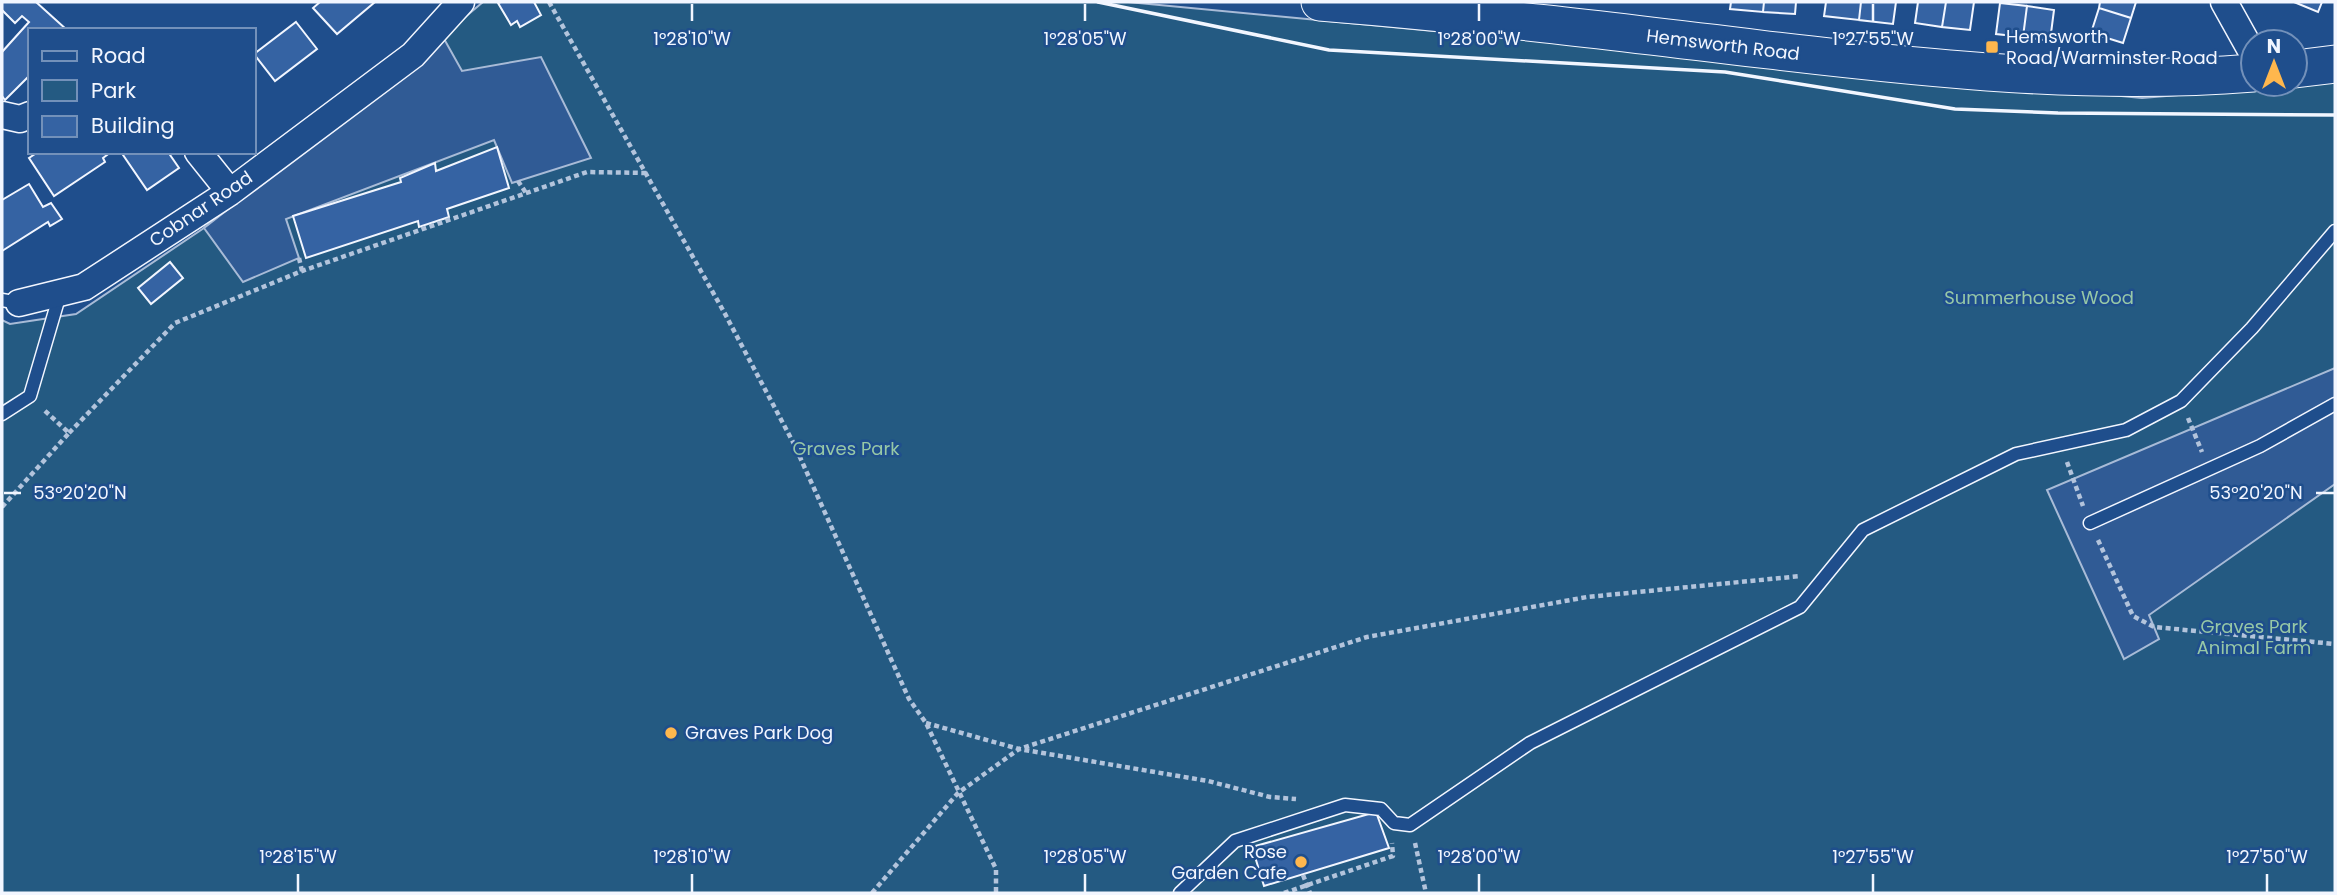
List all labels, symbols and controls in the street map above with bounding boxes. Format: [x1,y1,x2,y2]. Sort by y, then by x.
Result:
street label: Hemsworth Road [1645,23,1801,66]
place label: Hemsworth Road/Warminster Road [2006,24,2218,70]
text: 1°28'10"W [653,26,731,51]
text: 1°28'05"W [1043,26,1127,51]
text: 1°28'00"W [1437,26,1521,51]
text: 1°27'55"W [1832,26,1914,51]
legend [28,28,256,154]
north arrow [2239,28,2309,98]
text: N [2267,33,2281,60]
marker: Hemsworth Road/Warminster Road [1984,39,2000,55]
text: Road [91,41,146,70]
text: Park [91,76,136,105]
text: Building [91,111,175,140]
street label: Cobnar Road [144,165,257,252]
park label: Summerhouse Wood [1944,285,2134,310]
park label: Graves Park [793,436,900,461]
text: 53°20'20"N [33,480,127,505]
text: 53°20'20"N [2209,480,2303,505]
park label: Graves Park Animal Farm [2197,614,2311,660]
place label: Graves Park Dog [685,720,833,745]
marker: Graves Park Dog [663,725,679,741]
place label: Rose Garden Cafe [1171,839,1287,885]
text: 1°28'15"W [259,844,337,869]
text: 1°28'10"W [653,844,731,869]
text: 1°28'05"W [1043,844,1127,869]
text: 1°28'00"W [1437,844,1521,869]
text: 1°27'55"W [1832,844,1914,869]
text: 1°27'50"W [2226,844,2308,869]
marker: Rose Garden Cafe [1293,854,1309,870]

